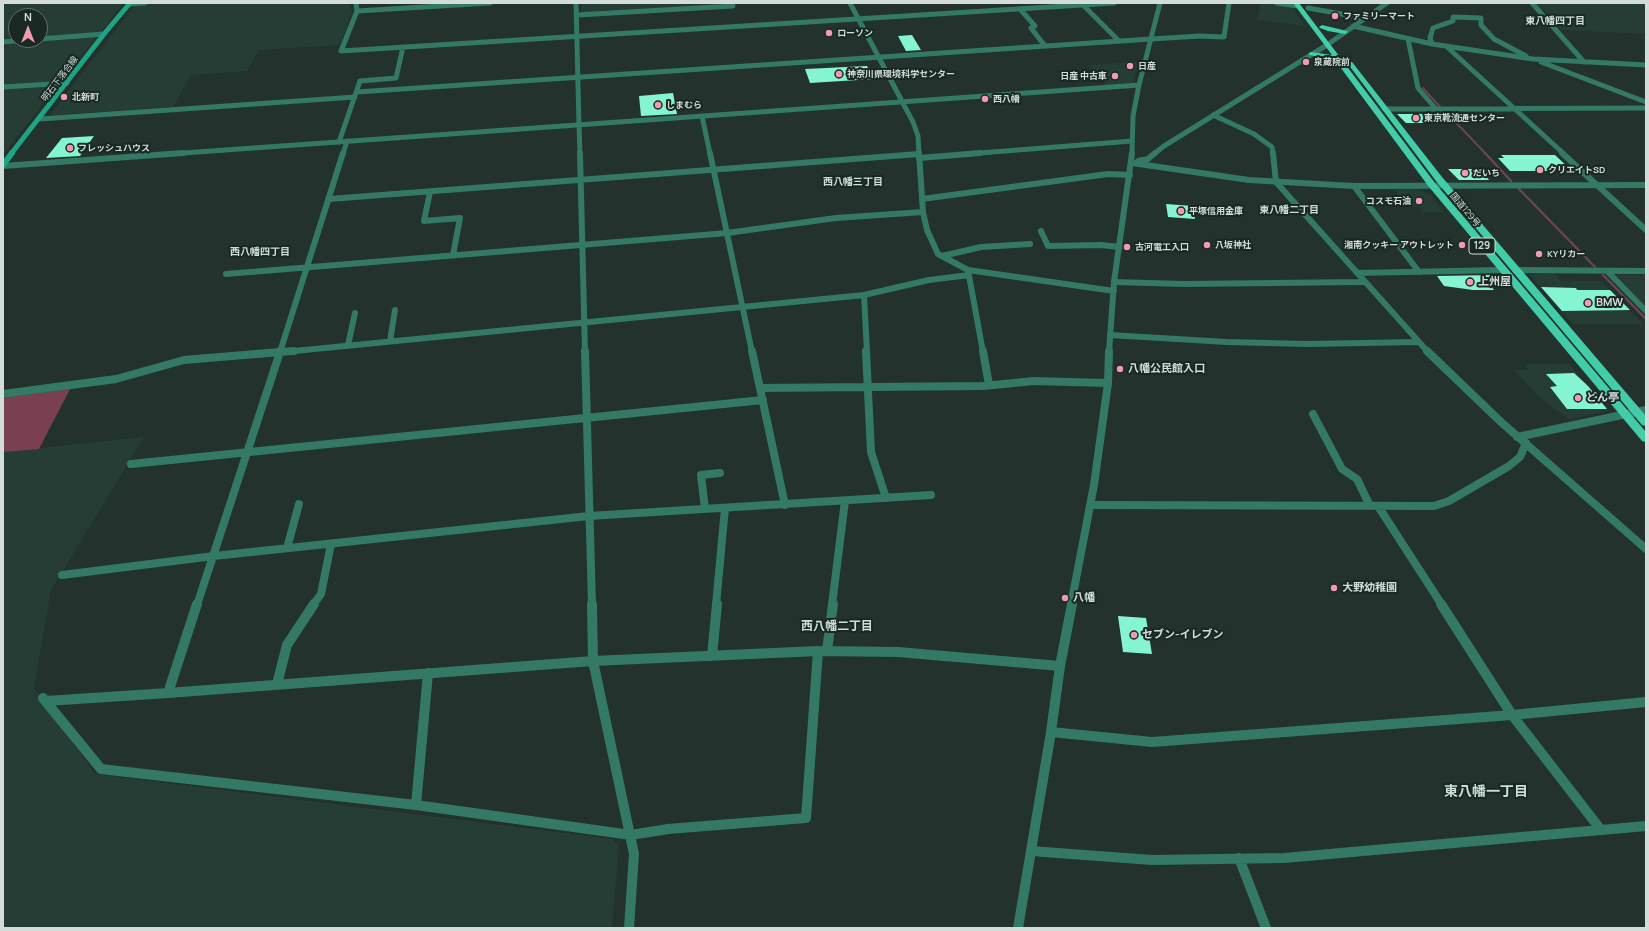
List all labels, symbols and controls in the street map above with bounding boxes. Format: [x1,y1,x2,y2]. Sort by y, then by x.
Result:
north arrow [8,8,48,48]
text: N [24,9,32,24]
marker: ファミリーマート [1330,11,1340,21]
place label: ファミリーマート [1343,11,1415,21]
district label: 東八幡四丁目 [1525,15,1585,27]
marker: ローソン [824,28,834,38]
place label: ローソン [837,28,873,38]
street label: 明石下落合線 [39,54,81,104]
marker: 泉蔵院前 [1301,57,1311,67]
place label: 泉蔵院前 [1314,57,1350,67]
marker: 日産 [1125,61,1135,71]
place label: 日産 [1138,61,1156,71]
marker: 神奈川県環境科学センター [834,69,844,79]
place label: 神奈川県環境科学センター [847,69,955,79]
place label: 日産 中古車 [1060,71,1107,81]
marker: 日産 中古車 [1110,71,1120,81]
marker: 北新町 [59,92,69,102]
place label: 北新町 [72,92,99,102]
marker: 西八幡 [980,94,990,104]
place label: 西八幡 [993,94,1020,104]
marker: しまむら [653,100,663,110]
place label: しまむら [666,100,702,110]
marker: 東京靴流通センター [1411,113,1421,123]
place label: 東京靴流通センター [1424,113,1505,123]
marker: フレッシュハウス [65,143,75,153]
place label: フレッシュハウス [78,143,150,153]
marker: クリエイトSD [1535,165,1545,175]
place label: クリエイトSD [1548,165,1605,175]
marker: だいち [1460,168,1470,178]
place label: だいち [1473,168,1500,178]
district label: 西八幡三丁目 [823,176,883,188]
street label: 国道129号 [1448,191,1482,229]
place label: コスモ石油 [1366,196,1411,206]
marker: コスモ石油 [1414,196,1424,206]
district label: 東八幡二丁目 [1259,204,1319,216]
marker: 平塚信用金庫 [1176,206,1186,216]
place label: 平塚信用金庫 [1189,206,1243,216]
road number: 129 [1469,238,1495,254]
marker: 八坂神社 [1202,240,1212,250]
place label: 八坂神社 [1215,240,1251,250]
place label: 湘南クッキー アウトレット [1344,240,1454,250]
marker: 湘南クッキー アウトレット [1457,240,1467,250]
marker: 古河電工入口 [1122,242,1132,252]
place label: 古河電工入口 [1135,242,1189,252]
district label: 西八幡四丁目 [230,246,290,258]
marker: KYリカー [1534,249,1544,259]
place label: KYリカー [1547,249,1585,259]
place label: 上州屋 [1478,275,1511,289]
marker: 上州屋 [1465,277,1475,287]
place label: BMW [1596,296,1623,310]
marker: BMW [1583,298,1593,308]
place label: 八幡公民館入口 [1128,362,1205,376]
marker: 八幡公民館入口 [1115,364,1125,374]
place label: どん亭 [1586,391,1619,405]
marker: どん亭 [1573,393,1583,403]
place label: 大野幼稚園 [1342,581,1397,595]
marker: 大野幼稚園 [1329,583,1339,593]
place label: 八幡 [1073,591,1095,605]
marker: 八幡 [1060,593,1070,603]
district label: 西八幡二丁目 [801,620,873,634]
place label: セブン-イレブン [1142,628,1224,642]
marker: セブン-イレブン [1129,630,1139,640]
district label: 東八幡一丁目 [1444,784,1528,800]

